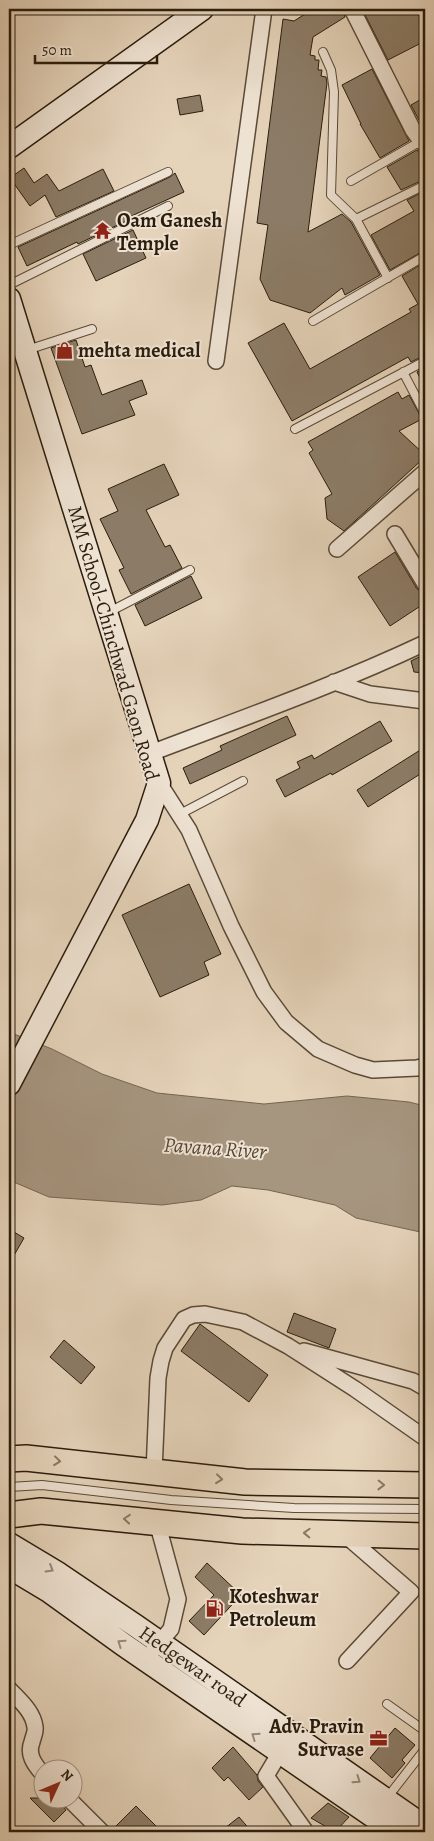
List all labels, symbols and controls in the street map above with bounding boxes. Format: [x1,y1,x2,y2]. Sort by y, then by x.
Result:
scale bar [35,32,158,64]
text: 50 m [42,40,72,60]
place label: Oam Ganesh Temple [117,207,222,257]
temple icon: Oam Ganesh Temple [93,221,113,241]
place label: mehta medical [78,337,201,364]
shop icon: mehta medical [54,340,74,360]
street label: MM School-Chinchwad Gaon Road [61,502,166,784]
water label: Pavana River [163,1130,268,1166]
one-way arrow [54,1455,62,1466]
one-way arrow [215,1473,223,1484]
one-way arrow [378,1480,385,1490]
one-way arrow [123,1513,131,1524]
one-way arrow [302,1528,310,1538]
one-way arrow [45,1563,54,1573]
place label: Koteshwar Petroleum [229,1583,319,1633]
fuel station icon: Koteshwar Petroleum [205,1598,225,1618]
street label: Hedgewar road [134,1619,252,1714]
one-way arrow [117,1640,127,1649]
place label: Adv. Pravin Survase [268,1713,364,1763]
office icon: Adv. Pravin Survase [368,1728,388,1748]
one-way arrow [251,1733,260,1742]
north arrow [32,1758,82,1808]
text: N [57,1765,77,1786]
one-way arrow [352,1774,361,1783]

